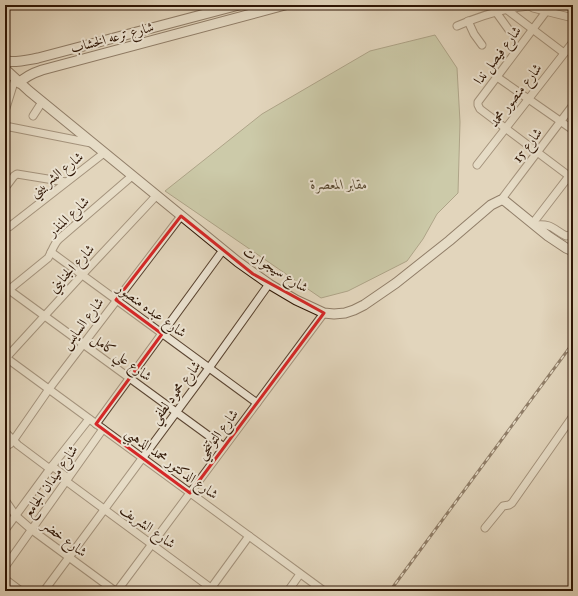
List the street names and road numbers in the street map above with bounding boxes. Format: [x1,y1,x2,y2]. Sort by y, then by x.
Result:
street label: شارع ترعه الخشاب [69,18,157,60]
street label: شارع فيصل ندا [470,23,527,90]
street label: شارع منصور محمد [485,60,548,133]
street label: شارع 15 [509,124,548,168]
street label: شارع الشربيني [26,148,89,204]
street label: شارع المنذر [42,193,95,244]
street label: شارع الجنايني [45,241,101,299]
street label: شارع سيجوارت [238,243,312,299]
street label: شارع عبده منصور [110,278,190,344]
street label: شارع السايس [57,294,110,354]
street label: شارع علي كامل [86,330,155,388]
street label: شارع محمود لطفي [146,357,209,430]
street label: شارع التوتنجي [193,406,245,465]
street label: شارع الدكتور محمد الذهبي [120,424,222,506]
street label: شارع ميدان الجامع [19,442,86,524]
street label: شارع الشريف [115,501,179,555]
street label: شارع خضر [36,515,90,563]

